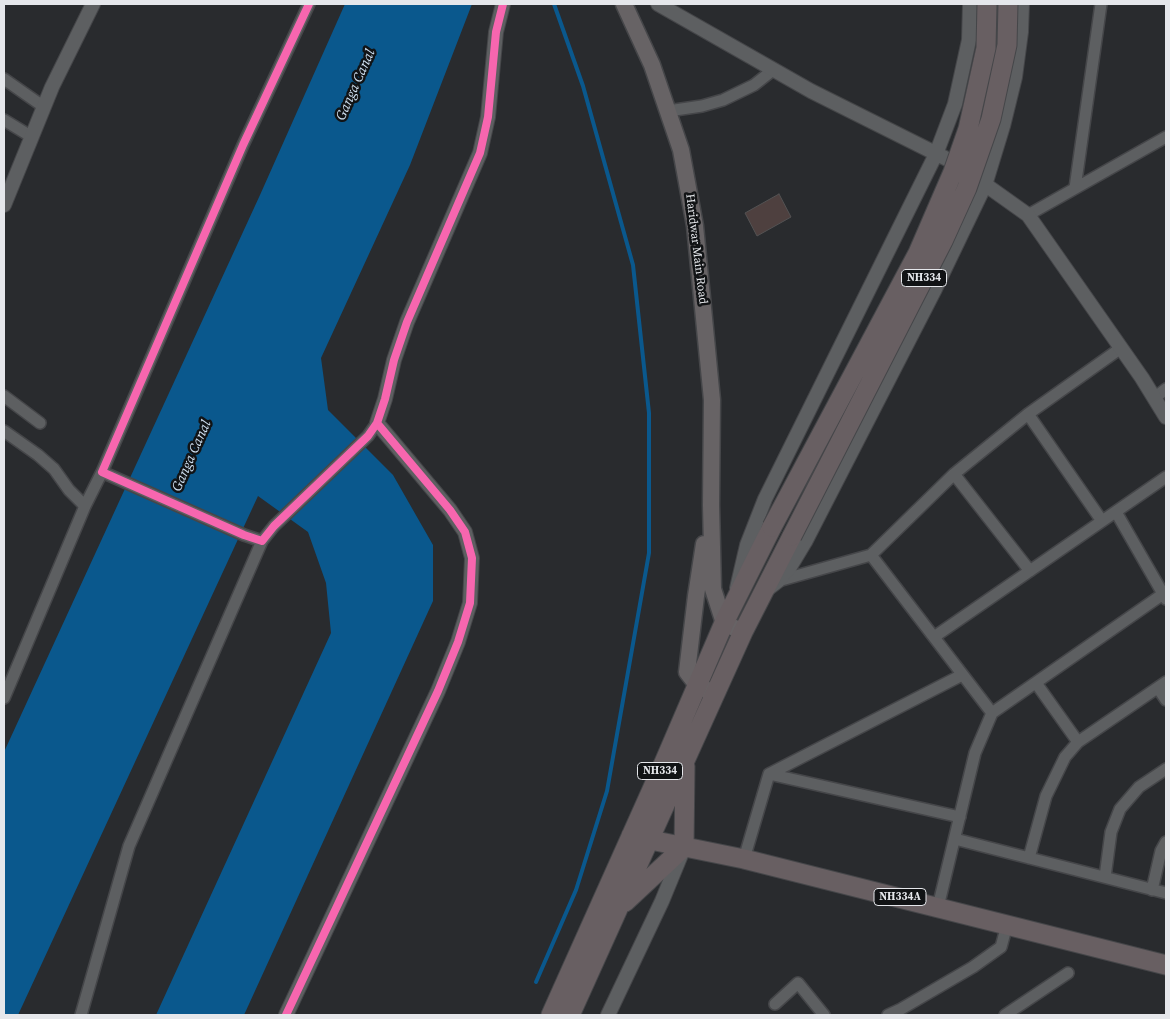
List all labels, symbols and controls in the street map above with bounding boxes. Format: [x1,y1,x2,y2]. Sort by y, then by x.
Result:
water label: Ganga Canal [333,47,379,123]
street label: Haridwar Main Road [682,193,710,305]
road number: NH334 [902,270,946,286]
water label: Ganga Canal [169,418,215,494]
road number: NH334 [638,762,682,779]
road number: NH334A [874,889,926,906]

